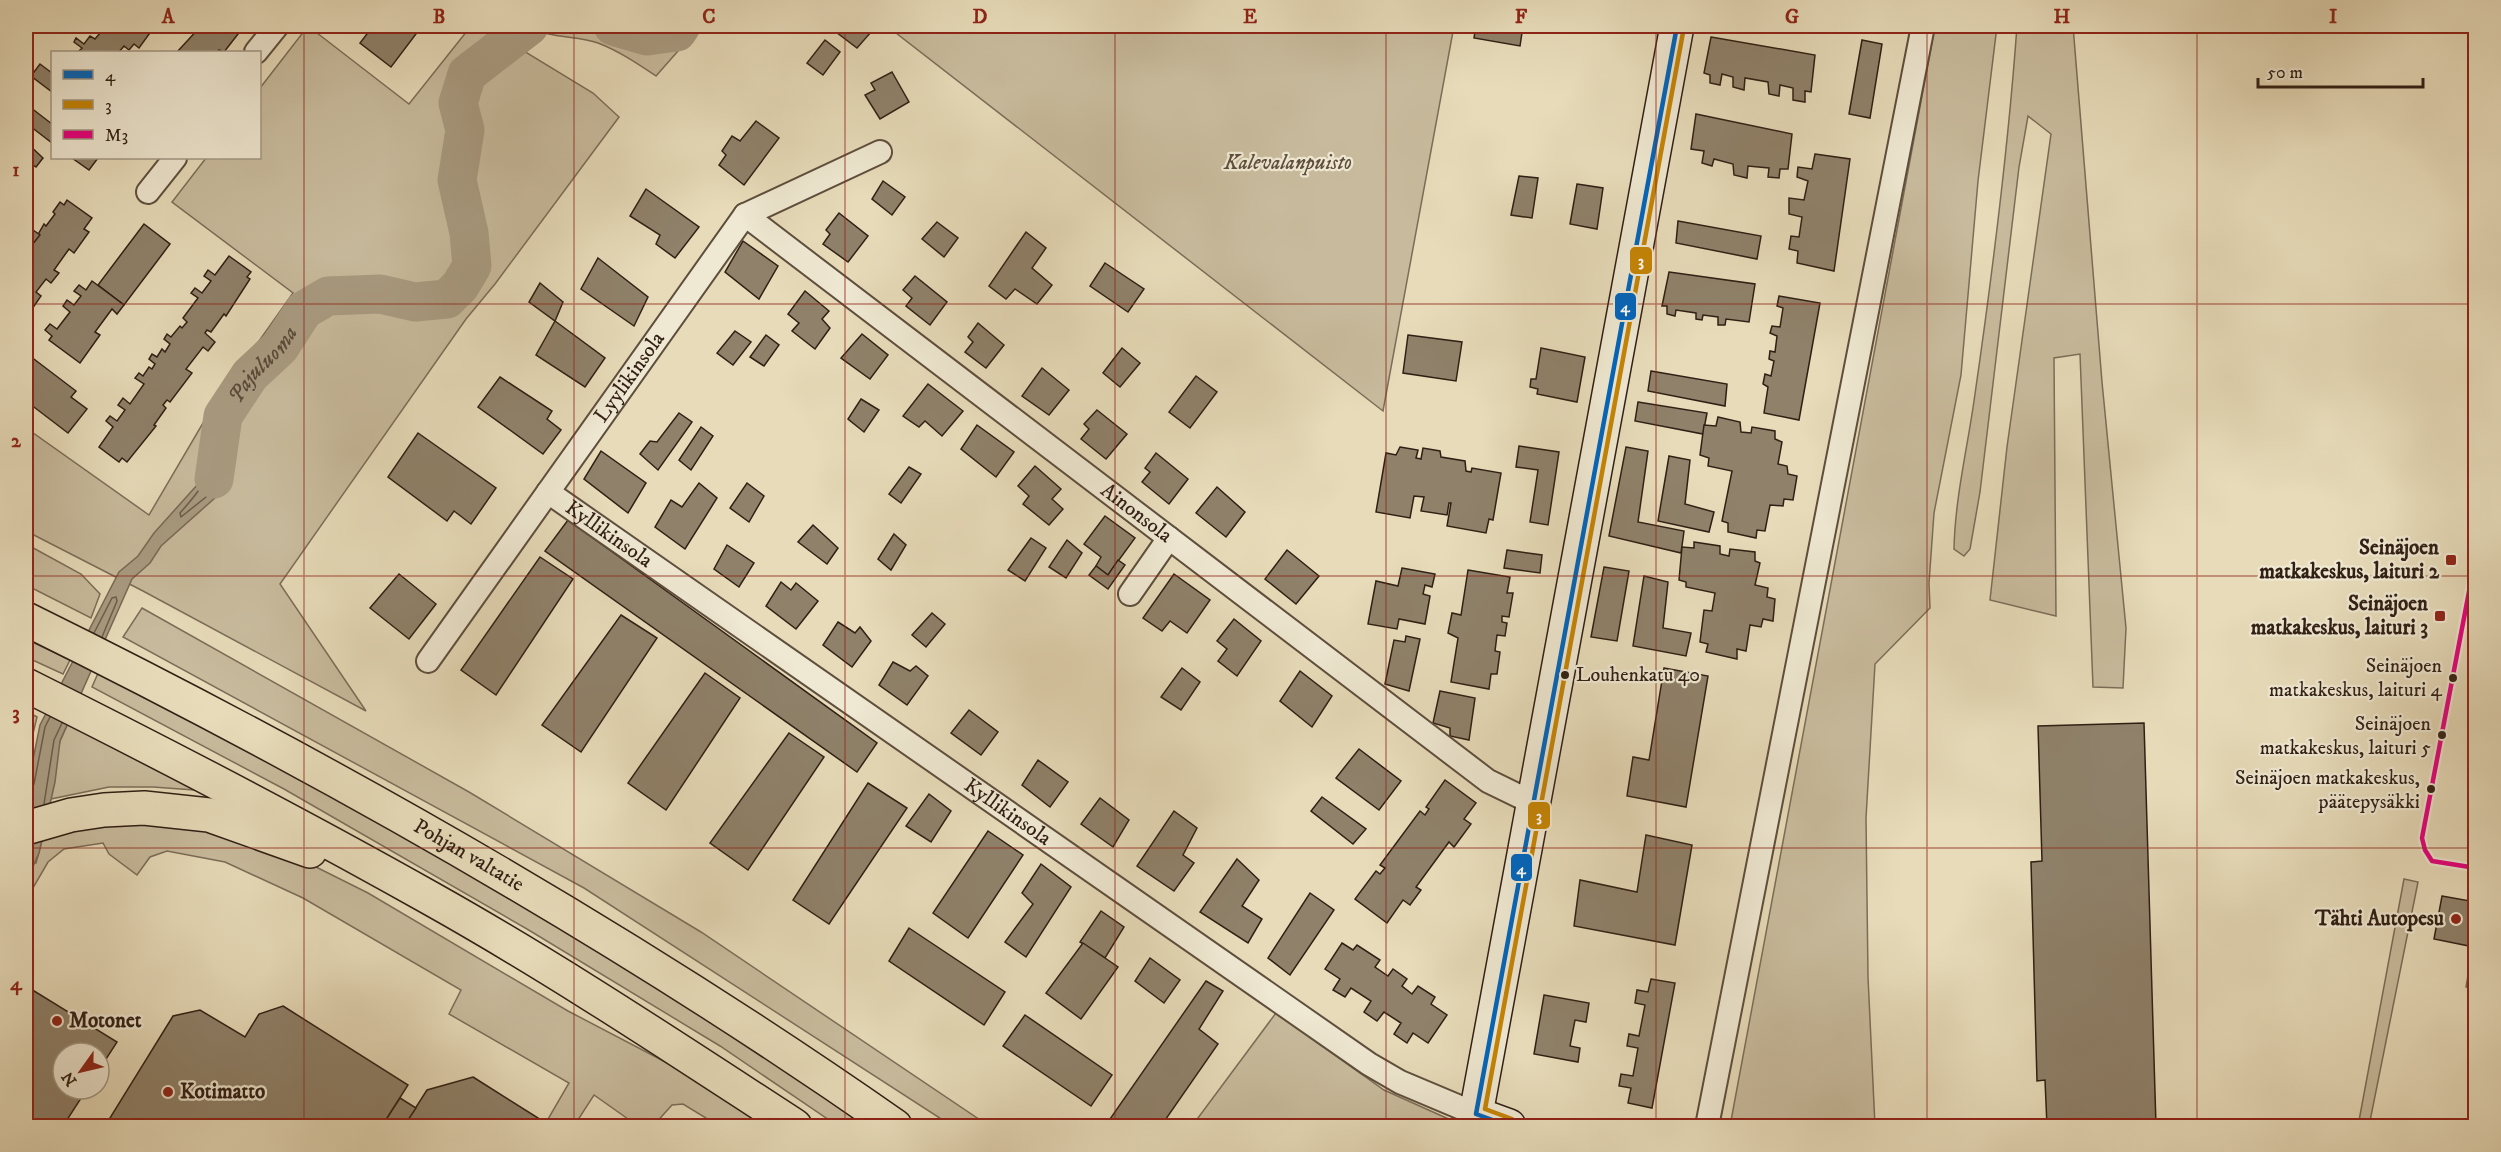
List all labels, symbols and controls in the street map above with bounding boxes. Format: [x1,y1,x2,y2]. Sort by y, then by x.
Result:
text: A [161,5,176,30]
text: B [433,5,445,30]
text: C [702,5,716,30]
text: D [973,5,988,30]
text: E [1243,5,1257,30]
text: F [1515,5,1528,30]
text: G [1785,5,1799,30]
text: H [2054,5,2071,30]
text: I [2329,5,2337,30]
legend [51,51,261,159]
scale bar [2258,51,2423,89]
text: 50 m [2267,62,2303,84]
text: 4 [105,65,116,87]
text: 3 [105,95,112,117]
text: M3 [105,125,128,147]
park label: Kalevalanpuisto [1223,150,1352,176]
text: 1 [12,158,20,183]
line badge: 3 [1629,246,1653,275]
text: 3 [1638,251,1644,271]
line badge: 4 [1614,292,1637,321]
text: 4 [1619,297,1630,317]
water label: Pajuluoma [222,321,303,408]
street label: Lyylikinsola [588,327,671,428]
text: 2 [11,429,22,454]
street label: Ainonsola [1095,478,1177,549]
street label: Kyllikinsola [560,495,658,574]
place label: Seinäjoen matkakeskus, laituri 2 [2259,535,2440,585]
marker: Seinäjoen matkakeskus, laituri 2 [2444,553,2458,567]
place label: Seinäjoen matkakeskus, laituri 3 [2251,591,2429,641]
marker: Seinäjoen matkakeskus, laituri 3 [2433,609,2447,623]
place label: Seinäjoen matkakeskus, laituri 4 [2269,654,2443,703]
place label: Louhenkatu 40 [1576,663,1700,688]
marker: Louhenkatu 40 [1559,669,1571,681]
marker: Seinäjoen matkakeskus, laituri 4 [2447,672,2459,684]
text: 3 [12,701,20,726]
place label: Seinäjoen matkakeskus, laituri 5 [2260,712,2432,761]
marker: Seinäjoen matkakeskus, laituri 5 [2436,729,2448,741]
place label: Seinäjoen matkakeskus, päätepysäkki [2235,766,2420,815]
street label: Kyllikinsola [959,773,1056,852]
marker: Seinäjoen matkakeskus, päätepysäkki [2425,783,2437,795]
line badge: 3 [1527,801,1551,830]
text: 3 [1536,806,1542,826]
street label: Pohjan valtatie [409,813,529,898]
line badge: 4 [1510,853,1533,882]
text: 4 [1515,859,1526,879]
place label: Tähti Autopesu [2314,906,2444,932]
marker: Tähti Autopesu [2449,912,2463,926]
text: 4 [10,972,23,997]
place label: Motonet [69,1008,142,1034]
marker: Motonet [50,1014,64,1028]
north arrow [51,1041,111,1101]
text: N [57,1068,81,1090]
place label: Kotimatto [180,1079,265,1105]
marker: Kotimatto [161,1085,175,1099]

